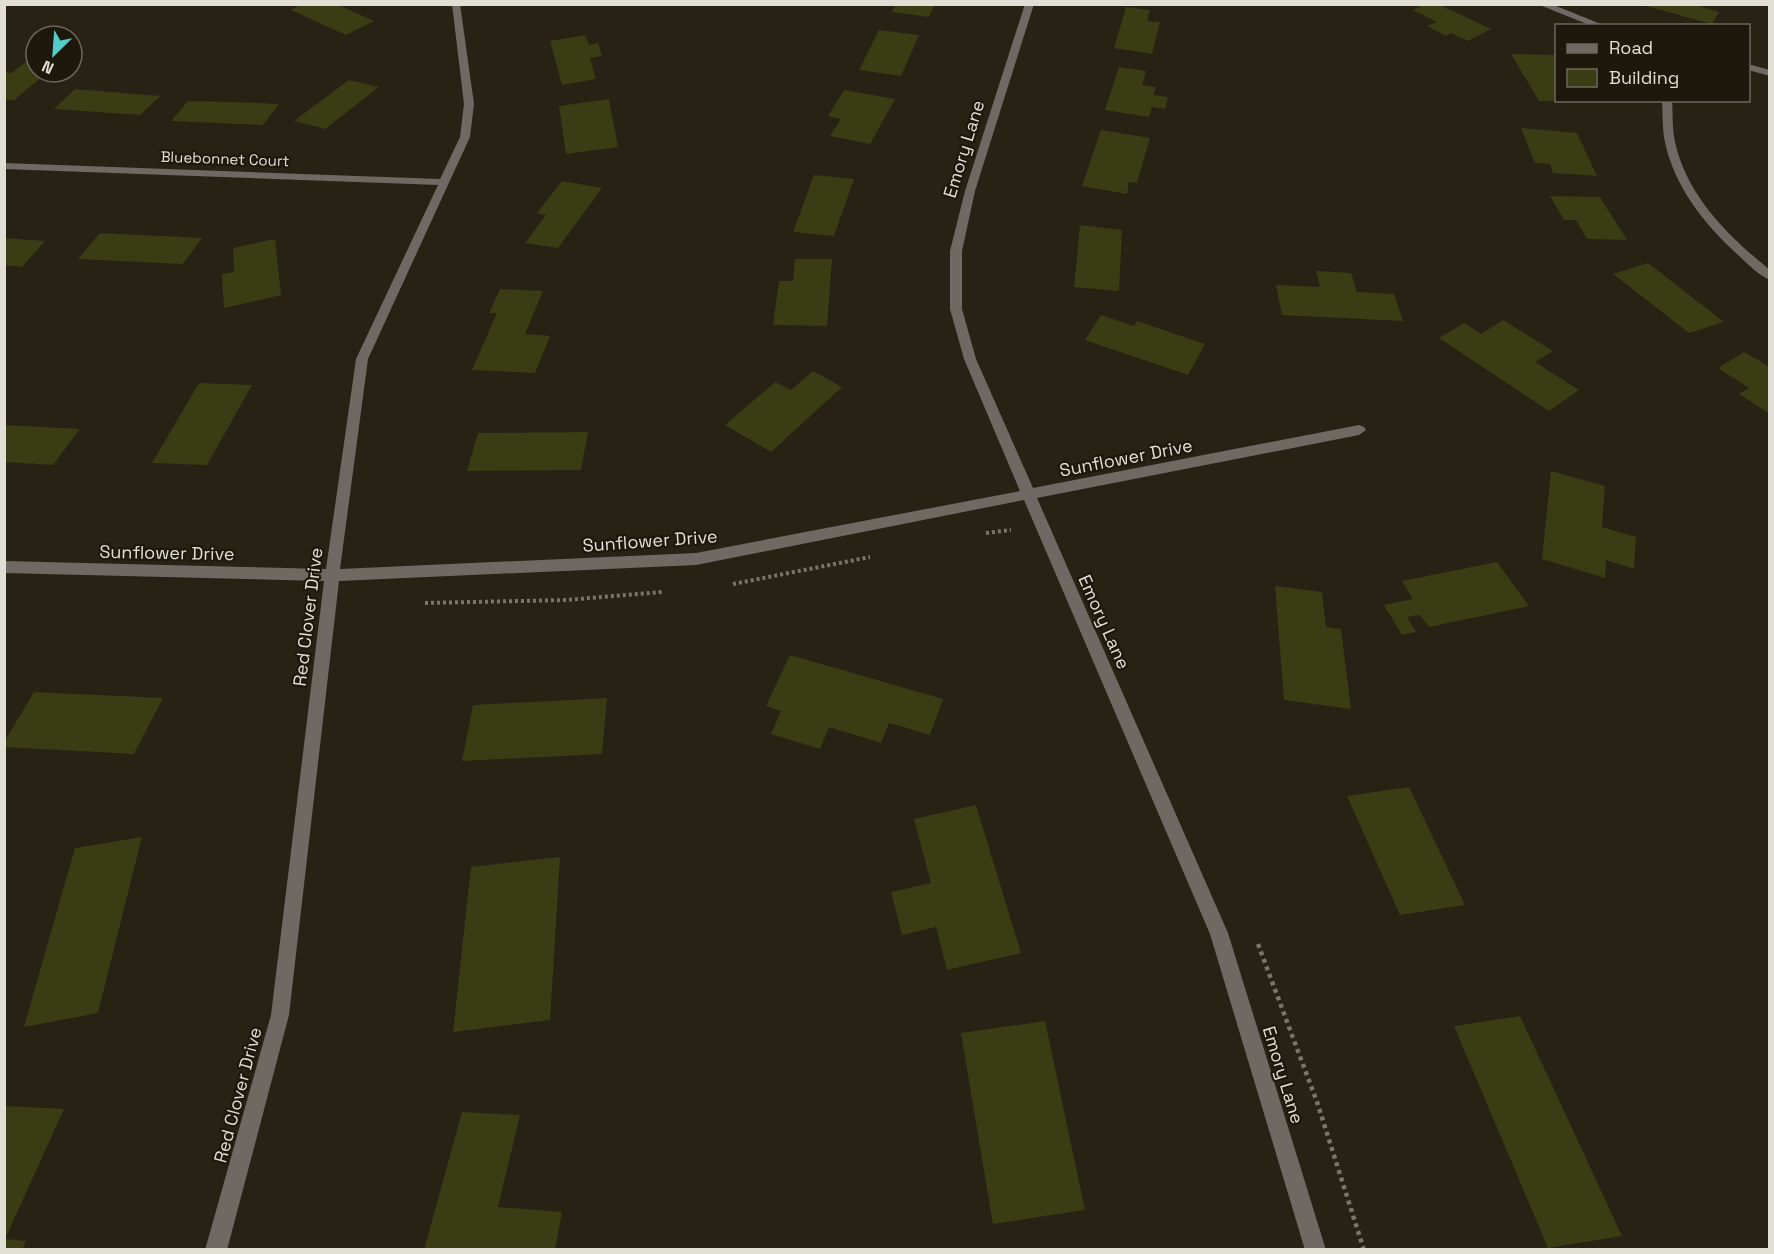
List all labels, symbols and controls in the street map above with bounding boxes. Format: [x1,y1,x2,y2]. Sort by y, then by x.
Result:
north arrow [24,24,84,84]
legend [1555,24,1750,102]
text: Road [1609,36,1653,59]
text: N [39,55,57,79]
text: Building [1609,66,1679,89]
street label: Emory Lane [938,97,989,201]
street label: Bluebonnet Court [160,147,290,170]
street label: Sunflower Drive [1057,433,1194,482]
street label: Sunflower Drive [582,524,718,557]
street label: Sunflower Drive [99,540,235,565]
street label: Red Clover Drive [288,546,327,688]
street label: Emory Lane [1073,571,1136,673]
street label: Emory Lane [1258,1023,1309,1127]
street label: Red Clover Drive [208,1025,267,1165]

